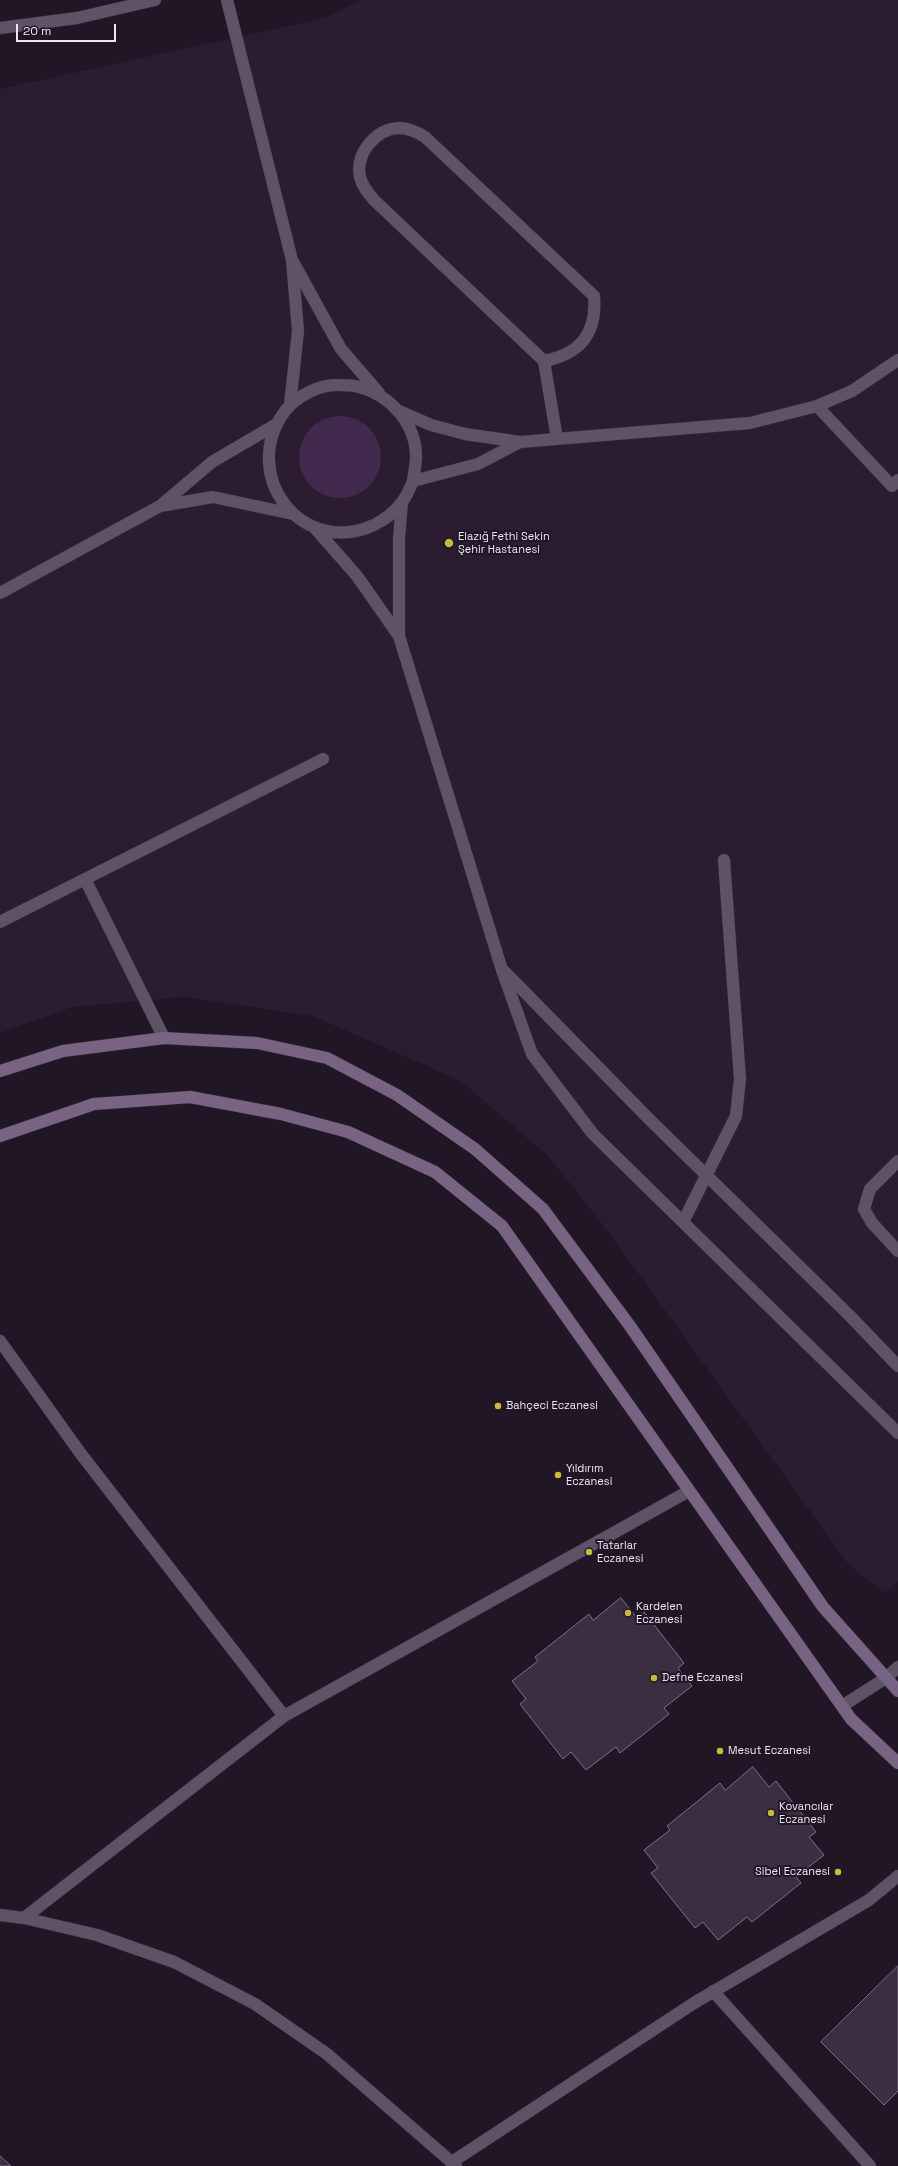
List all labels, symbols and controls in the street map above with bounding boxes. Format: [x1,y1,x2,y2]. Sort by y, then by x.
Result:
scale bar [18,16,118,42]
text: 20 m [23,23,51,39]
place label: Elazığ Fethi Sekin Şehir Hastanesi [458,530,550,556]
marker: Elazığ Fethi Sekin Şehir Hastanesi [443,537,455,549]
place label: Bahçeci Eczanesi [506,1399,598,1413]
marker: Bahçeci Eczanesi [493,1401,503,1411]
place label: Yıldırım Eczanesi [566,1462,612,1488]
marker: Yıldırım Eczanesi [553,1470,563,1480]
place label: Tatarlar Eczanesi [597,1539,643,1565]
marker: Tatarlar Eczanesi [584,1547,594,1557]
place label: Kardelen Eczanesi [636,1600,683,1626]
marker: Kardelen Eczanesi [623,1608,633,1618]
place label: Defne Eczanesi [662,1671,743,1685]
marker: Defne Eczanesi [649,1673,659,1683]
place label: Mesut Eczanesi [728,1744,811,1758]
marker: Mesut Eczanesi [715,1746,725,1756]
place label: Kovancılar Eczanesi [779,1800,833,1826]
marker: Kovancılar Eczanesi [766,1808,776,1818]
place label: Sibel Eczanesi [755,1865,830,1879]
marker: Sibel Eczanesi [833,1867,843,1877]

